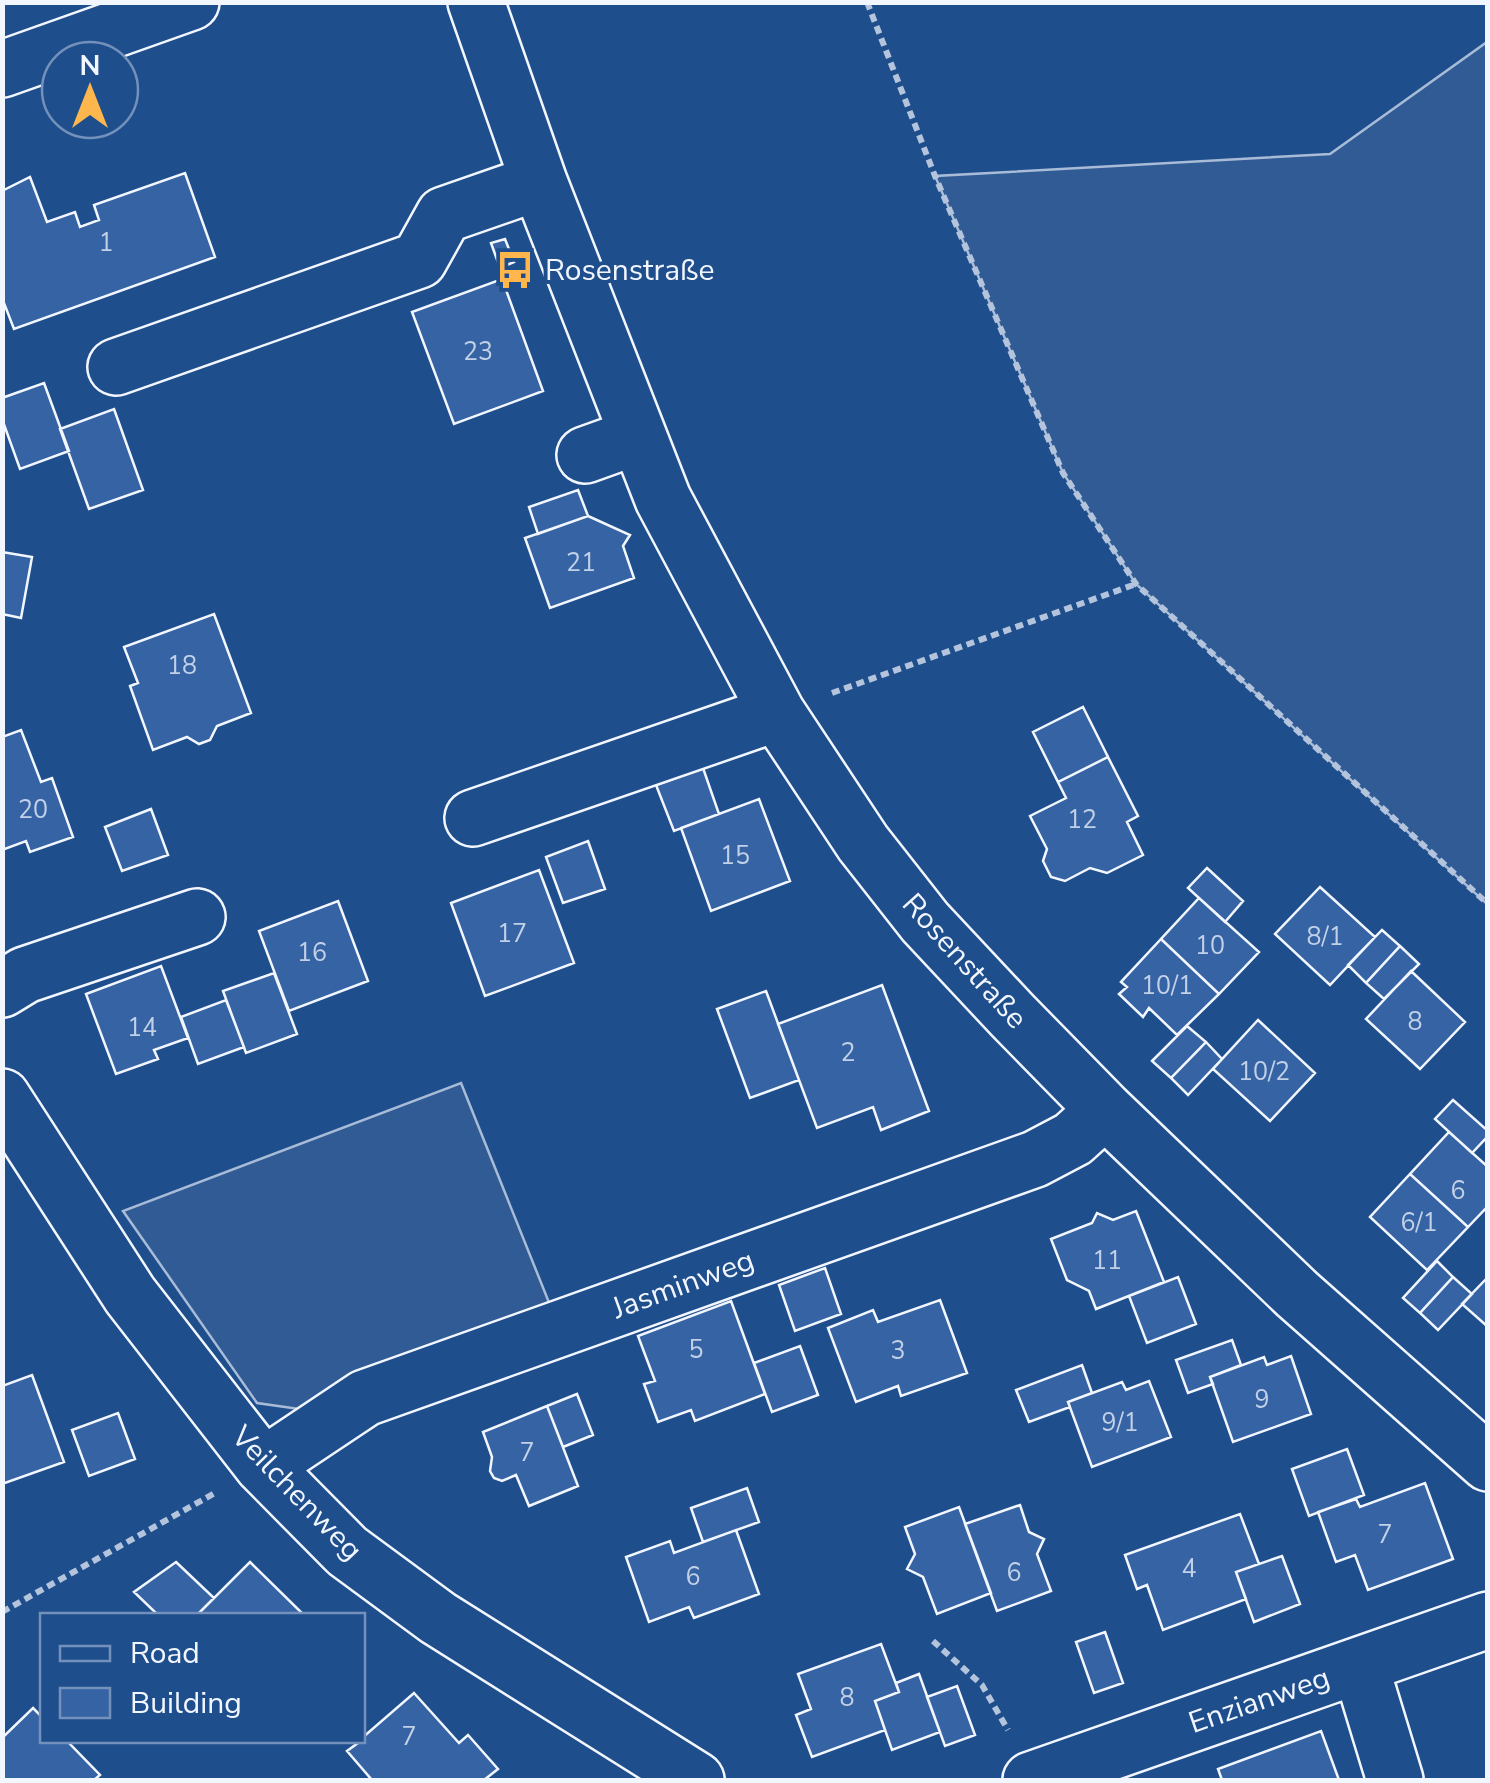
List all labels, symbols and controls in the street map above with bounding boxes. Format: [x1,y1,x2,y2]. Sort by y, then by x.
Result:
north arrow [40,40,140,140]
text: N [80,47,100,85]
house number: 1 [98,226,114,260]
bus stop icon: Rosenstraße [494,249,536,291]
place label: Rosenstraße [545,250,715,291]
house number: 23 [463,335,493,369]
house number: 21 [566,546,596,580]
house number: 18 [167,649,197,683]
house number: 20 [18,793,48,827]
house number: 12 [1067,803,1097,837]
house number: 15 [720,839,750,873]
street label: Rosenstraße [893,885,1037,1038]
house number: 17 [497,917,527,951]
house number: 8/1 [1306,920,1344,954]
house number: 10 [1195,929,1225,963]
house number: 16 [297,936,327,970]
house number: 10/1 [1141,969,1193,1003]
house number: 8 [1407,1005,1423,1039]
house number: 14 [127,1011,157,1045]
house number: 2 [840,1036,856,1070]
house number: 10/2 [1238,1055,1290,1089]
house number: 6 [1450,1174,1466,1208]
house number: 6/1 [1400,1206,1438,1240]
street label: Jasminweg [606,1240,760,1329]
house number: 11 [1092,1244,1122,1278]
house number: 5 [688,1333,704,1367]
house number: 3 [890,1334,906,1368]
house number: 9 [1254,1383,1270,1417]
house number: 9/1 [1101,1406,1139,1440]
street label: Veilchenweg [221,1416,371,1570]
house number: 7 [519,1436,535,1470]
house number: 7 [1377,1518,1393,1552]
house number: 4 [1181,1552,1197,1586]
house number: 6 [1006,1556,1022,1590]
house number: 6 [685,1560,701,1594]
legend [40,1613,365,1743]
text: Road [130,1633,200,1674]
street label: Enzianweg [1183,1657,1335,1744]
house number: 8 [839,1681,855,1715]
text: Building [130,1683,242,1724]
house number: 7 [401,1720,417,1754]

